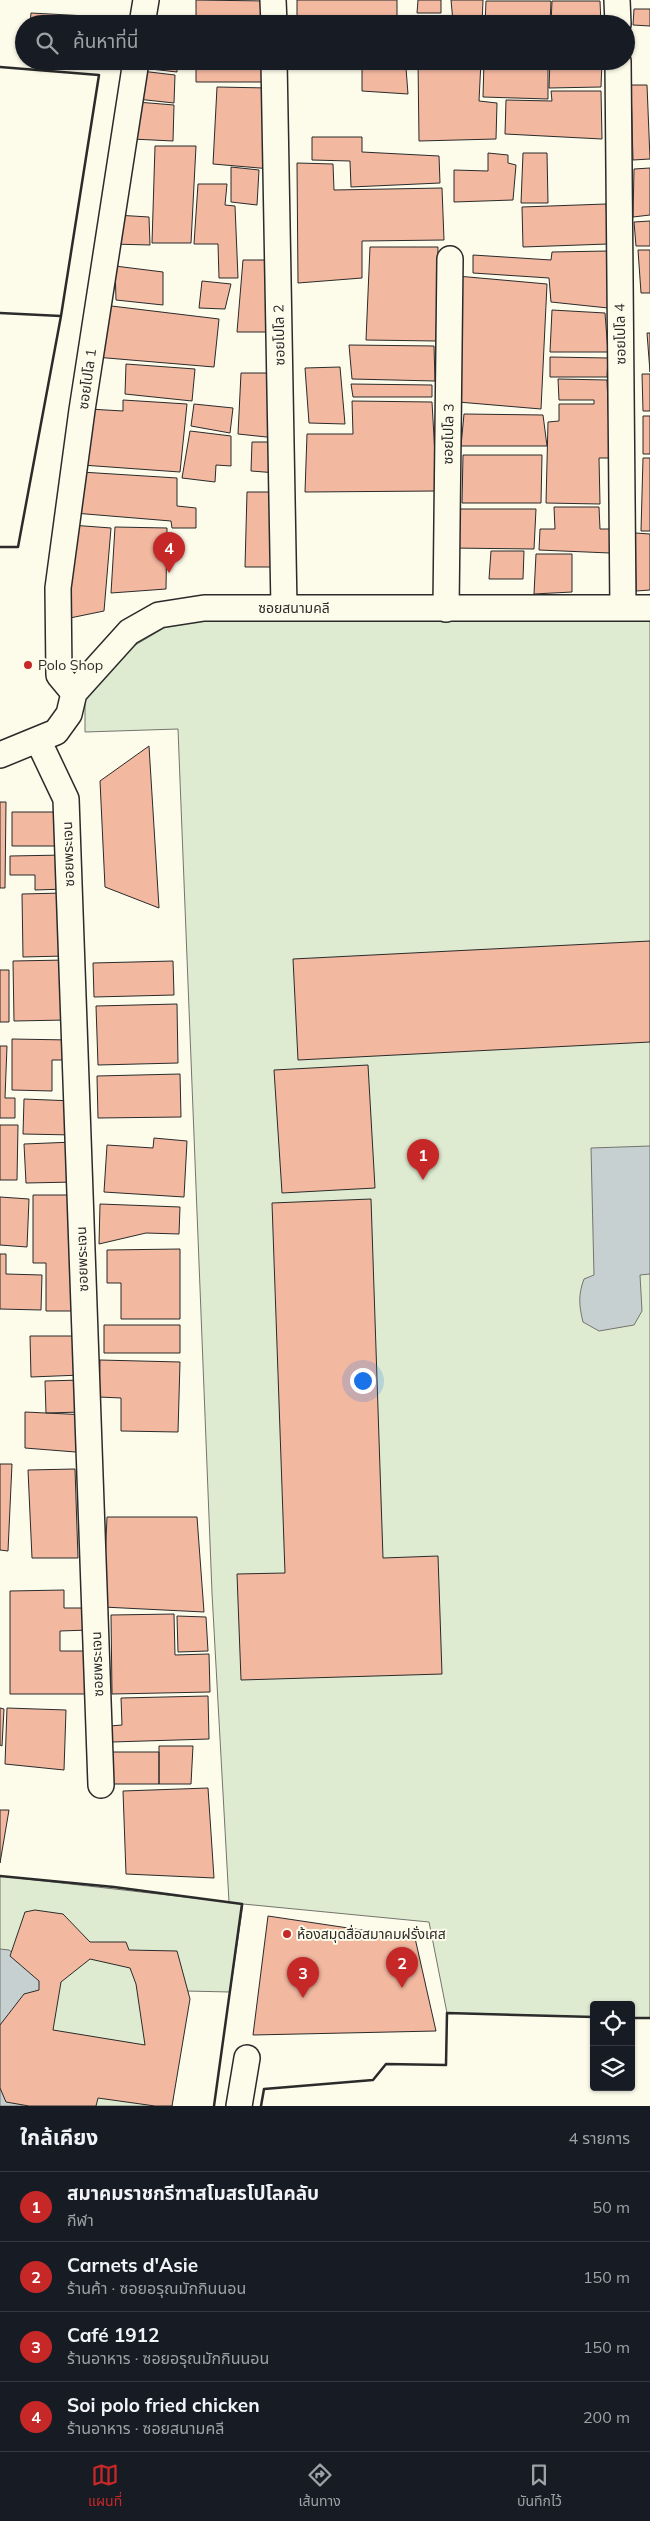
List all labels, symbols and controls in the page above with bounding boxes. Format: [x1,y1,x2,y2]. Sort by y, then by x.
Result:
search box [15,15,635,70]
icon: search [33,29,61,57]
text: ค้นหาที่นี่ [73,29,138,53]
street label: ซอยโปโล 4 [610,303,630,365]
street label: ซอยโปโล 2 [269,304,289,366]
street label: ซอยโปโล 1 [74,348,100,410]
street label: ซอยโปโล 3 [438,403,458,465]
pin: 4 [153,532,185,573]
street label: ซอยสนามคลี [258,599,330,617]
place label: Polo Shop [38,656,103,674]
marker: Polo Shop [22,659,34,671]
street label: ซอยพระเจน [58,821,78,887]
pin: 1 [407,1139,439,1180]
street label: ซอยพระเจน [72,1226,92,1292]
your location [350,1368,376,1394]
street label: ซอยพระเจน [87,1631,107,1697]
place label: ห้องสมุดสื่อสมาคมฝรั่งเศส [297,1924,446,1943]
marker: ห้องสมุดสื่อสมาคมฝรั่งเศส [281,1928,293,1940]
pin: 2 [386,1947,418,1988]
pin: 3 [287,1957,319,1998]
map controls [590,2001,635,2091]
button: locate [590,2001,635,2046]
button: layers [590,2046,635,2091]
text: ใกล้เคียง [20,2124,98,2150]
text: 4 รายการ [569,2128,630,2148]
text: สมาคมราชกรีฑาสโมสรโปโลคลับ [67,2181,319,2205]
text: 1 [31,2197,41,2217]
text: 50 m [593,2197,630,2217]
text: กีฬา [67,2210,94,2230]
text: Carnets d'Asie [67,2253,198,2277]
text: 2 [31,2267,41,2287]
text: 150 m [583,2267,630,2287]
text: ร้านค้า · ซอยอรุณมักกินนอน [67,2278,246,2298]
text: Café 1912 [67,2323,159,2347]
text: 3 [31,2337,41,2357]
text: 150 m [583,2337,630,2357]
text: ร้านอาหาร · ซอยอรุณมักกินนอน [67,2348,269,2368]
text: Soi polo fried chicken [67,2393,260,2417]
text: 4 [31,2407,41,2427]
text: 200 m [583,2407,630,2427]
text: ร้านอาหาร · ซอยสนามคลี [67,2418,224,2438]
tab: แผนที่ [88,2461,122,2512]
tab: เส้นทาง [298,2461,341,2512]
tab: บันทึกไว้ [517,2461,562,2512]

